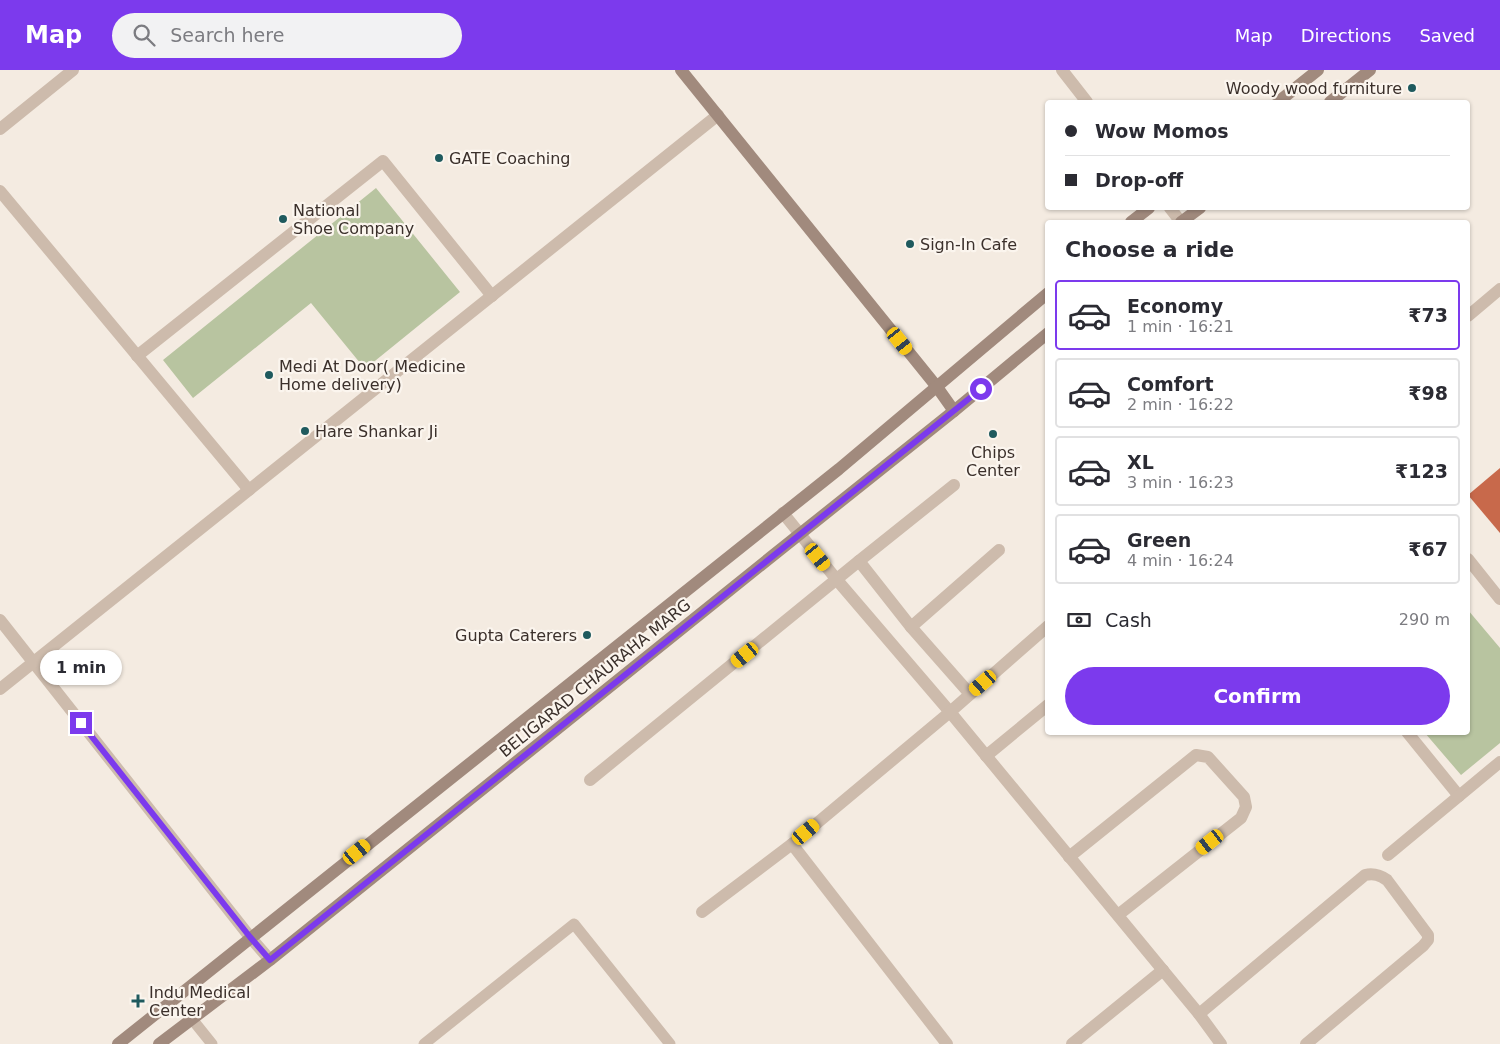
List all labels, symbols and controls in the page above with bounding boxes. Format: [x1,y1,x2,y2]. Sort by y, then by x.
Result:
search box [112,13,462,58]
text: Map [25,21,82,49]
icon: search [130,21,158,49]
text: Search here [170,24,284,46]
text: Map [1235,25,1273,46]
text: Directions [1301,25,1391,46]
text: Saved [1419,25,1475,46]
place label: Woody wood furniture [1226,79,1402,98]
marker: Woody wood furniture [1406,82,1418,94]
text: Wow Momos [1095,120,1229,142]
place label: GATE Coaching [449,149,571,168]
marker: GATE Coaching [433,152,445,164]
text: Drop-off [1095,169,1183,191]
place label: National Shoe Company [293,201,414,238]
marker: National Shoe Company [277,213,289,225]
place label: Sign-In Cafe [920,235,1017,254]
text: Choose a ride [1065,237,1234,262]
marker: Sign-In Cafe [904,238,916,250]
icon: car [1067,293,1112,338]
text: Economy [1127,295,1223,317]
text: ₹73 [1408,304,1448,326]
text: 1 min · 16:21 [1127,317,1234,336]
car [884,325,915,357]
place label: Medi At Door( Medicine Home delivery) [279,357,466,394]
marker: Medi At Door( Medicine Home delivery) [263,369,275,381]
icon: car [1067,371,1112,416]
text: Comfort [1127,373,1214,395]
route start [970,378,992,400]
text: ₹98 [1408,382,1448,404]
text: 2 min · 16:22 [1127,395,1234,414]
place label: Hare Shankar Ji [315,422,438,441]
marker: Hare Shankar Ji [299,425,311,437]
marker: Chips Center [987,428,999,440]
place label: Chips Center [966,443,1020,480]
icon: car [1067,449,1112,494]
text: XL [1127,451,1154,473]
text: ₹123 [1395,460,1448,482]
text: 3 min · 16:23 [1127,473,1234,492]
icon: car [1067,527,1112,572]
text: Green [1127,529,1191,551]
text: ₹67 [1408,538,1448,560]
car [802,541,833,573]
text: 4 min · 16:24 [1127,551,1234,570]
street label: BELIGARAD CHAURAHA MARG [496,595,694,761]
icon: cash [1065,606,1093,634]
text: Cash [1105,609,1152,631]
text: 290 m [1399,610,1450,629]
place label: Gupta Caterers [455,626,577,645]
marker: Gupta Caterers [581,629,593,641]
car [728,640,761,670]
callout: 1 min [40,650,122,686]
text: 1 min [56,658,106,677]
car [966,667,999,699]
button: Confirm [1065,667,1450,725]
route end [70,712,92,734]
car [789,817,822,847]
car [1193,827,1226,857]
car [340,837,373,867]
place label: Indu Medical Center [149,983,251,1020]
marker: Indu Medical Center [131,994,145,1008]

